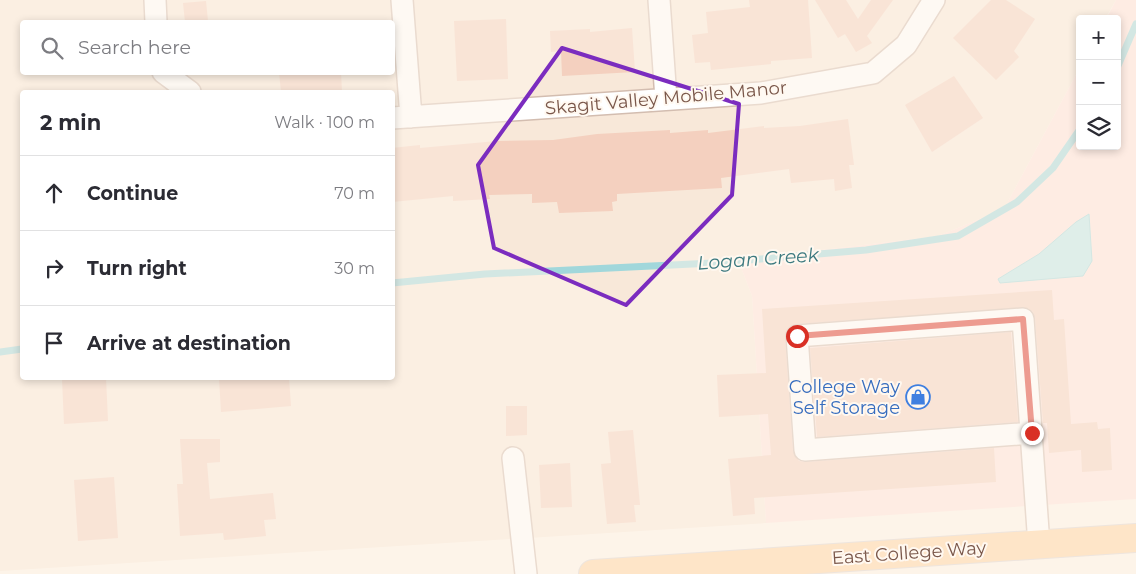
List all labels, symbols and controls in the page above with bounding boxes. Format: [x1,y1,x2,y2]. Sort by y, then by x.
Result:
map controls [1076,15,1121,150]
button: + [1076,15,1121,60]
search box [20,20,395,75]
icon: search [38,34,66,62]
text: Search here [78,36,191,59]
button: − [1076,60,1121,105]
street label: Skagit Valley Mobile Manor [544,76,788,120]
button: layers [1076,105,1121,150]
text: 2 min [40,110,101,135]
text: Walk · 100 m [274,113,375,132]
icon: ahead [40,179,68,207]
text: Continue [87,182,178,205]
text: 70 m [334,184,375,203]
water label: Logan Creek [696,243,820,275]
icon: right [40,254,68,282]
text: Turn right [87,257,187,280]
text: 30 m [334,259,375,278]
route start [786,325,809,348]
icon: arrive [40,329,68,357]
text: Arrive at destination [87,332,291,355]
place label: College Way Self Storage [789,376,900,419]
shop icon: College Way Self Storage [905,384,931,410]
route end [1021,422,1044,445]
street label: East College Way [831,537,987,569]

